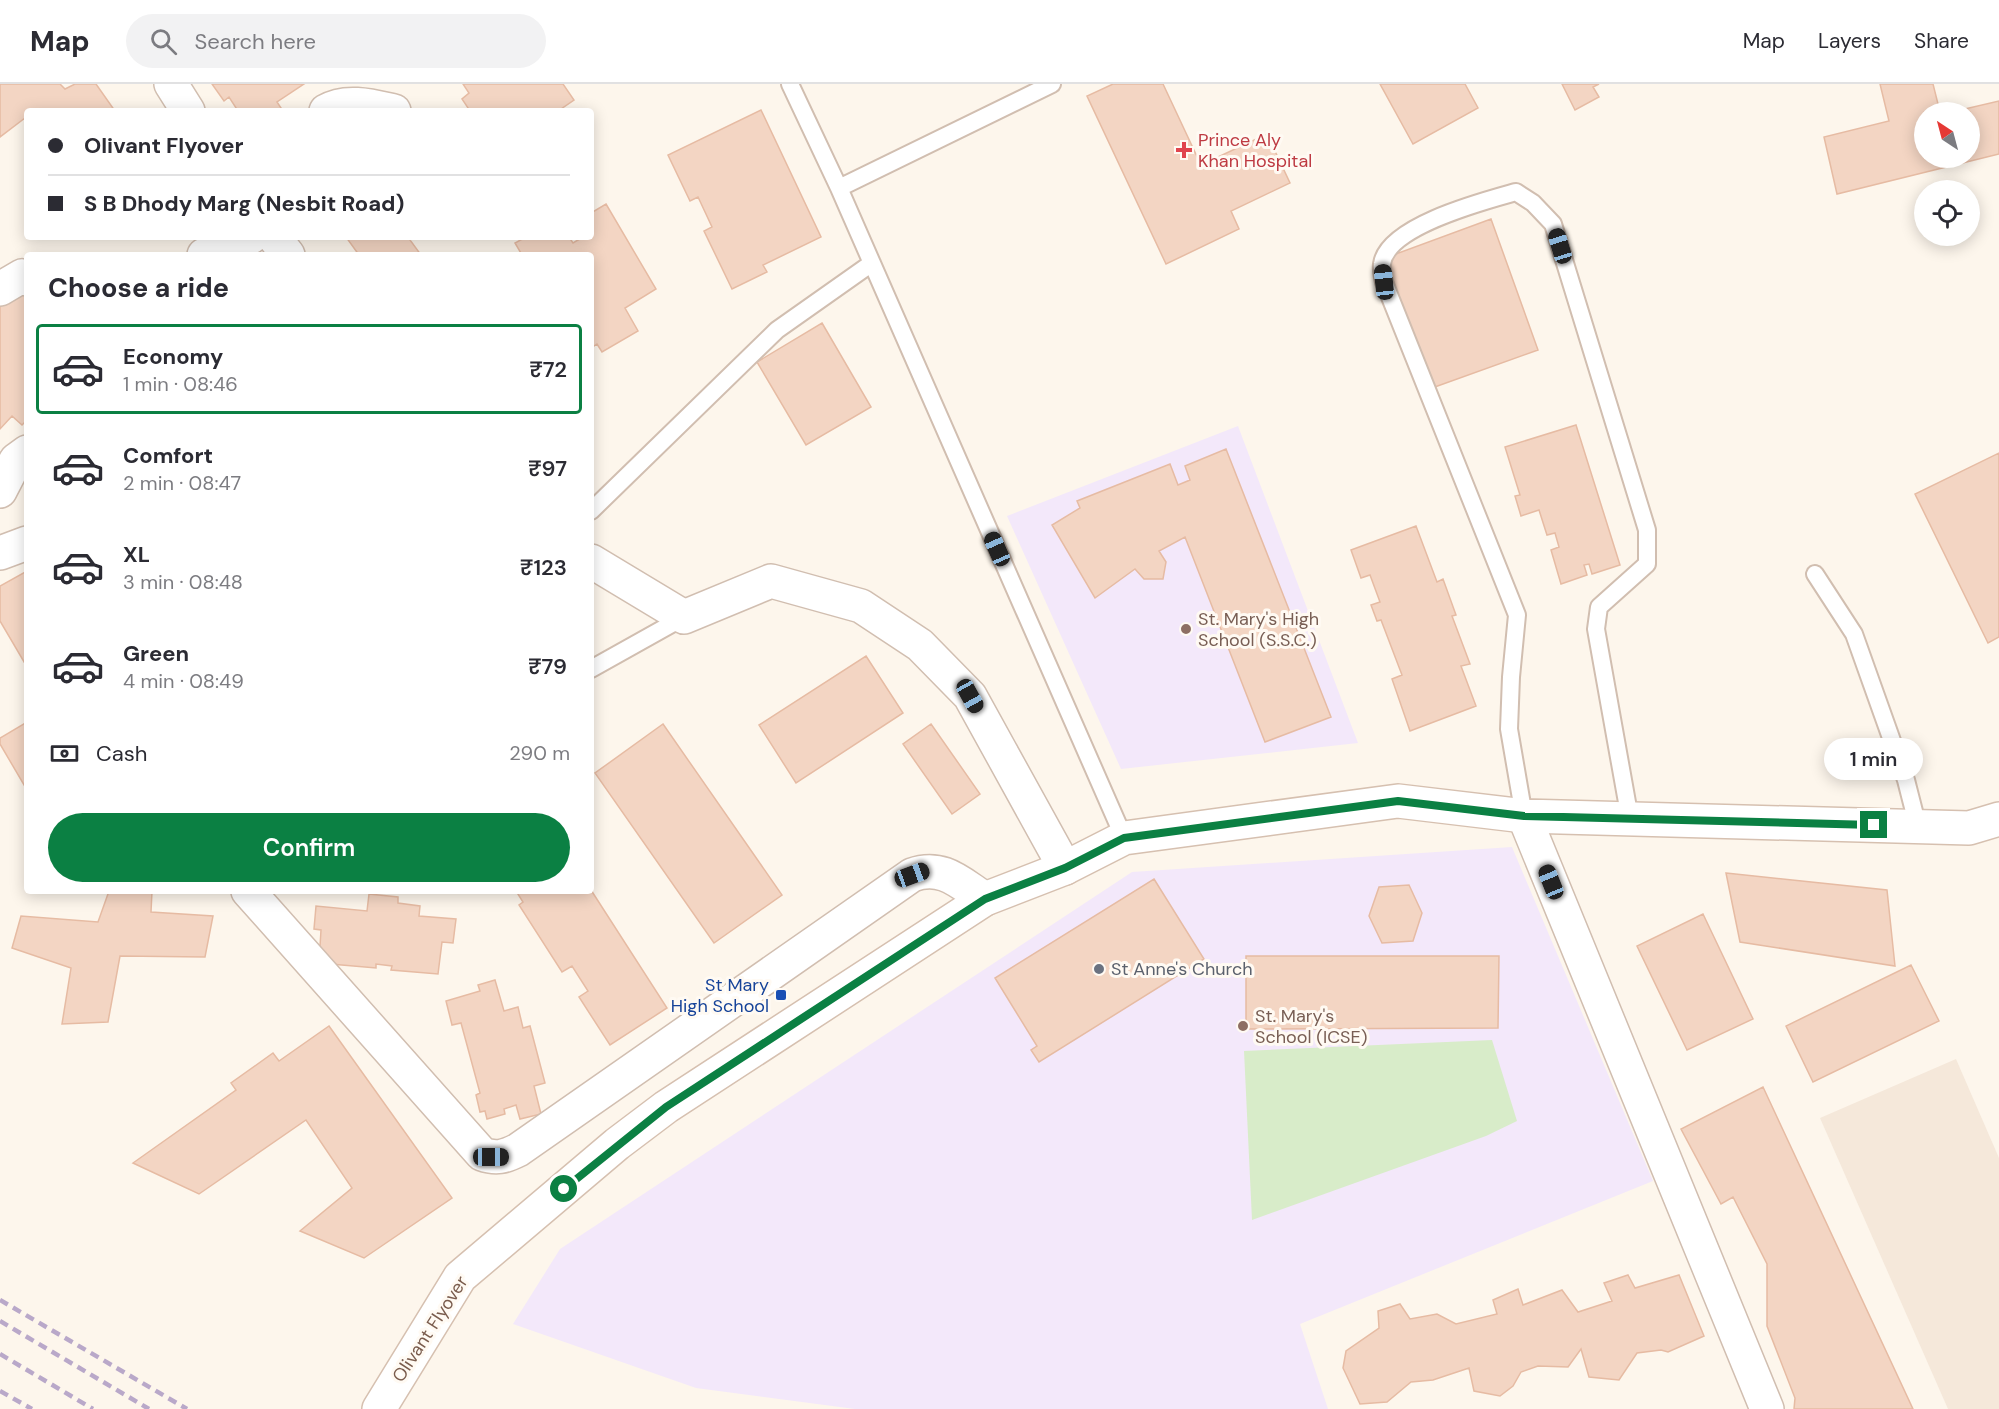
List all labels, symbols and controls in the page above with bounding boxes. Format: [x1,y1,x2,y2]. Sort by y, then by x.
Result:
search box [126,14,546,68]
text: Map [30,23,90,60]
icon: search [147,25,180,58]
text: Search here [195,27,316,56]
text: Map [1743,27,1785,55]
text: Layers [1818,27,1881,55]
text: Share [1914,27,1969,55]
north arrow [1914,102,1980,168]
map controls [1914,102,1980,246]
place label: Prince Aly Khan Hospital [1198,128,1312,173]
text: Olivant Flyover [84,131,244,160]
marker: Prince Aly Khan Hospital [1175,141,1193,159]
button: locate [1914,180,1980,246]
text: S B Dhody Marg (Nesbit Road) [84,189,404,218]
car [1546,226,1574,266]
car [1373,263,1395,301]
text: Choose a ride [48,270,229,305]
icon: car [51,342,105,396]
text: Economy [123,342,223,371]
text: ₹72 [529,355,567,384]
text: 1 min · 08:46 [123,371,238,397]
icon: car [51,441,105,495]
text: Comfort [123,441,213,470]
text: ₹97 [528,454,567,483]
text: 2 min · 08:47 [123,470,241,496]
car [981,529,1013,569]
icon: car [51,540,105,594]
text: XL [123,540,150,569]
text: ₹123 [520,553,567,582]
text: 3 min · 08:48 [123,569,243,595]
place label: St. Mary's High School (S.S.C.) [1198,607,1319,652]
marker: St. Mary's High School (S.S.C.) [1179,622,1193,636]
icon: car [51,639,105,693]
text: Green [123,639,189,668]
text: ₹79 [528,652,567,681]
text: 4 min · 08:49 [123,668,244,694]
car [953,676,987,716]
icon: cash [48,737,81,770]
callout: 1 min [1824,738,1924,780]
text: Cash [96,739,147,768]
text: 290 m [509,740,570,766]
text: 1 min [1850,746,1897,772]
route end [1860,811,1887,838]
button: Confirm [48,813,570,882]
car [892,860,932,890]
car [1536,862,1566,902]
place label: St Anne's Church [1111,957,1253,981]
marker: St Anne's Church [1092,962,1106,976]
place label: St Mary High School [671,973,769,1018]
marker: St Mary High School [774,988,788,1002]
place label: St. Mary's School (ICSE) [1255,1004,1367,1049]
marker: St. Mary's School (ICSE) [1236,1019,1250,1033]
car [473,1148,509,1166]
route start [550,1175,577,1202]
street label: Olivant Flyover [387,1271,474,1387]

